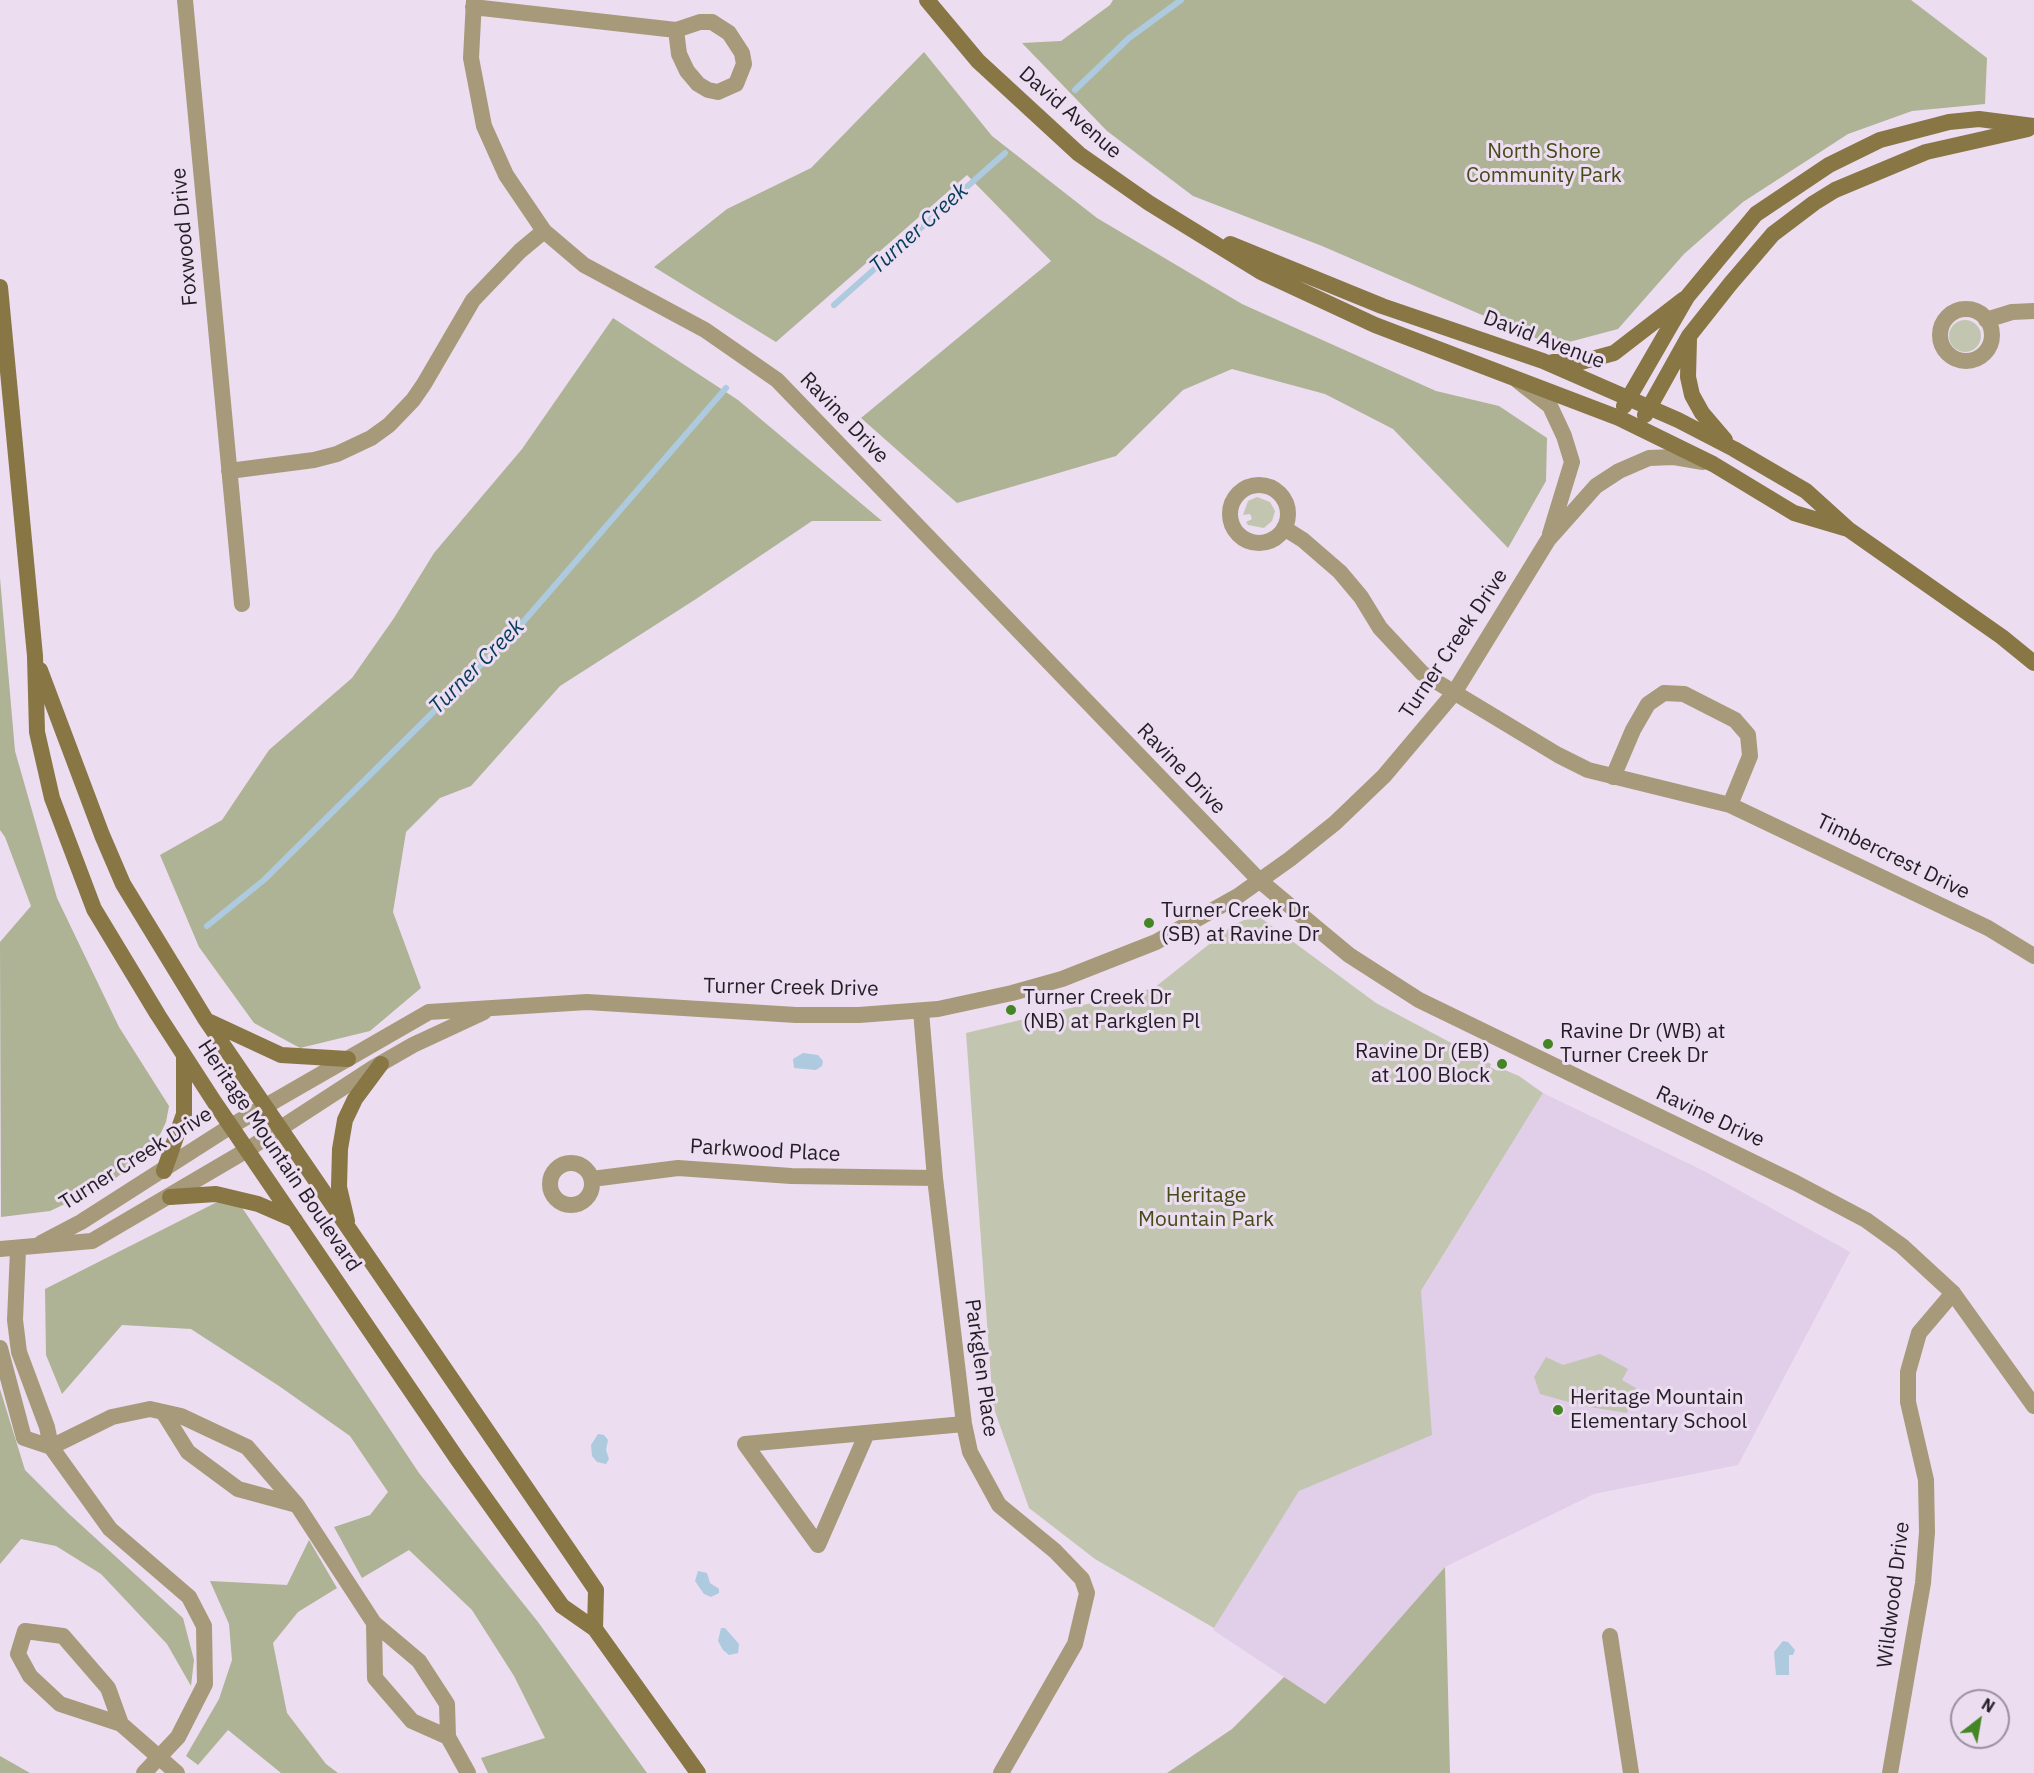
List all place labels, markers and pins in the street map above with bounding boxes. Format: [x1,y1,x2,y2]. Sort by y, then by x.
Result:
place label: Turner Creek Dr (SB) at Ravine Dr [1161,898,1320,948]
marker: Turner Creek Dr (SB) at Ravine Dr [1142,916,1156,930]
place label: Turner Creek Dr (NB) at Parkglen Pl [1023,985,1200,1035]
marker: Turner Creek Dr (NB) at Parkglen Pl [1004,1003,1018,1017]
place label: Ravine Dr (WB) at Turner Creek Dr [1560,1019,1725,1069]
marker: Ravine Dr (WB) at Turner Creek Dr [1541,1037,1555,1051]
place label: Ravine Dr (EB) at 100 Block [1355,1039,1490,1089]
marker: Ravine Dr (EB) at 100 Block [1495,1057,1509,1071]
place label: Heritage Mountain Elementary School [1570,1385,1747,1435]
marker: Heritage Mountain Elementary School [1551,1403,1565,1417]

